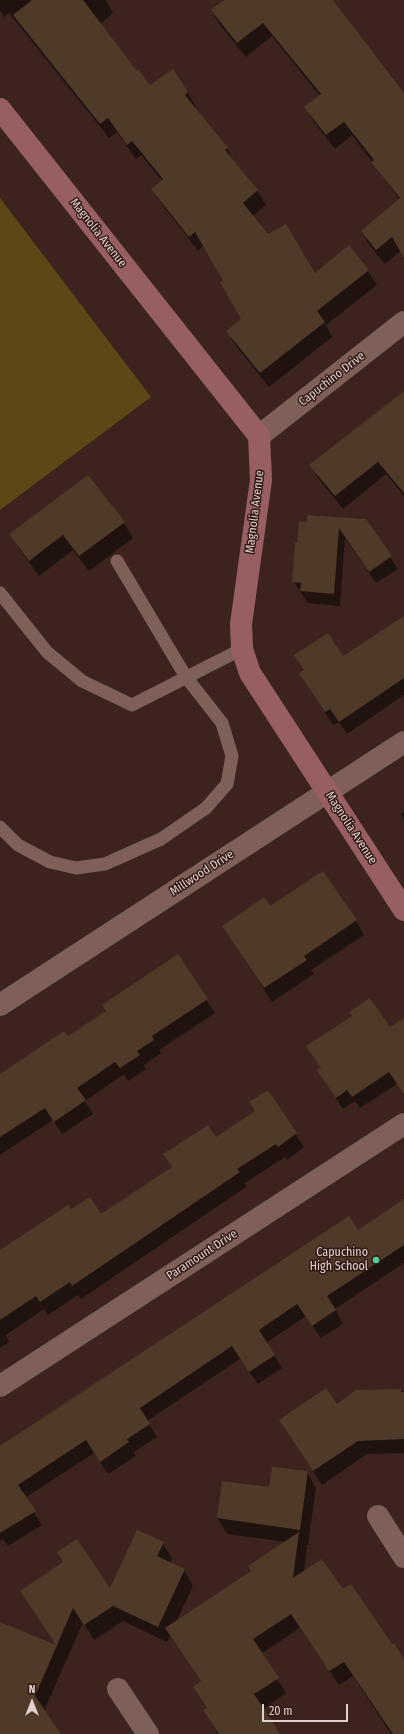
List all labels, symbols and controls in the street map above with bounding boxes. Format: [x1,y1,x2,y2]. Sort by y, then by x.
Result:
street label: Magnolia Avenue [67,196,129,270]
street label: Capuchino Drive [296,349,368,409]
street label: Magnolia Avenue [243,470,267,554]
street label: Magnolia Avenue [322,789,380,867]
street label: Millwood Drive [167,847,237,899]
street label: Paramount Drive [164,1227,240,1283]
place label: Capuchino High School [310,1246,368,1274]
marker: Capuchino High School [371,1255,381,1265]
north arrow [12,1682,52,1722]
text: N [29,1683,35,1696]
scale bar [264,1696,350,1722]
text: 20 m [269,1704,293,1718]

